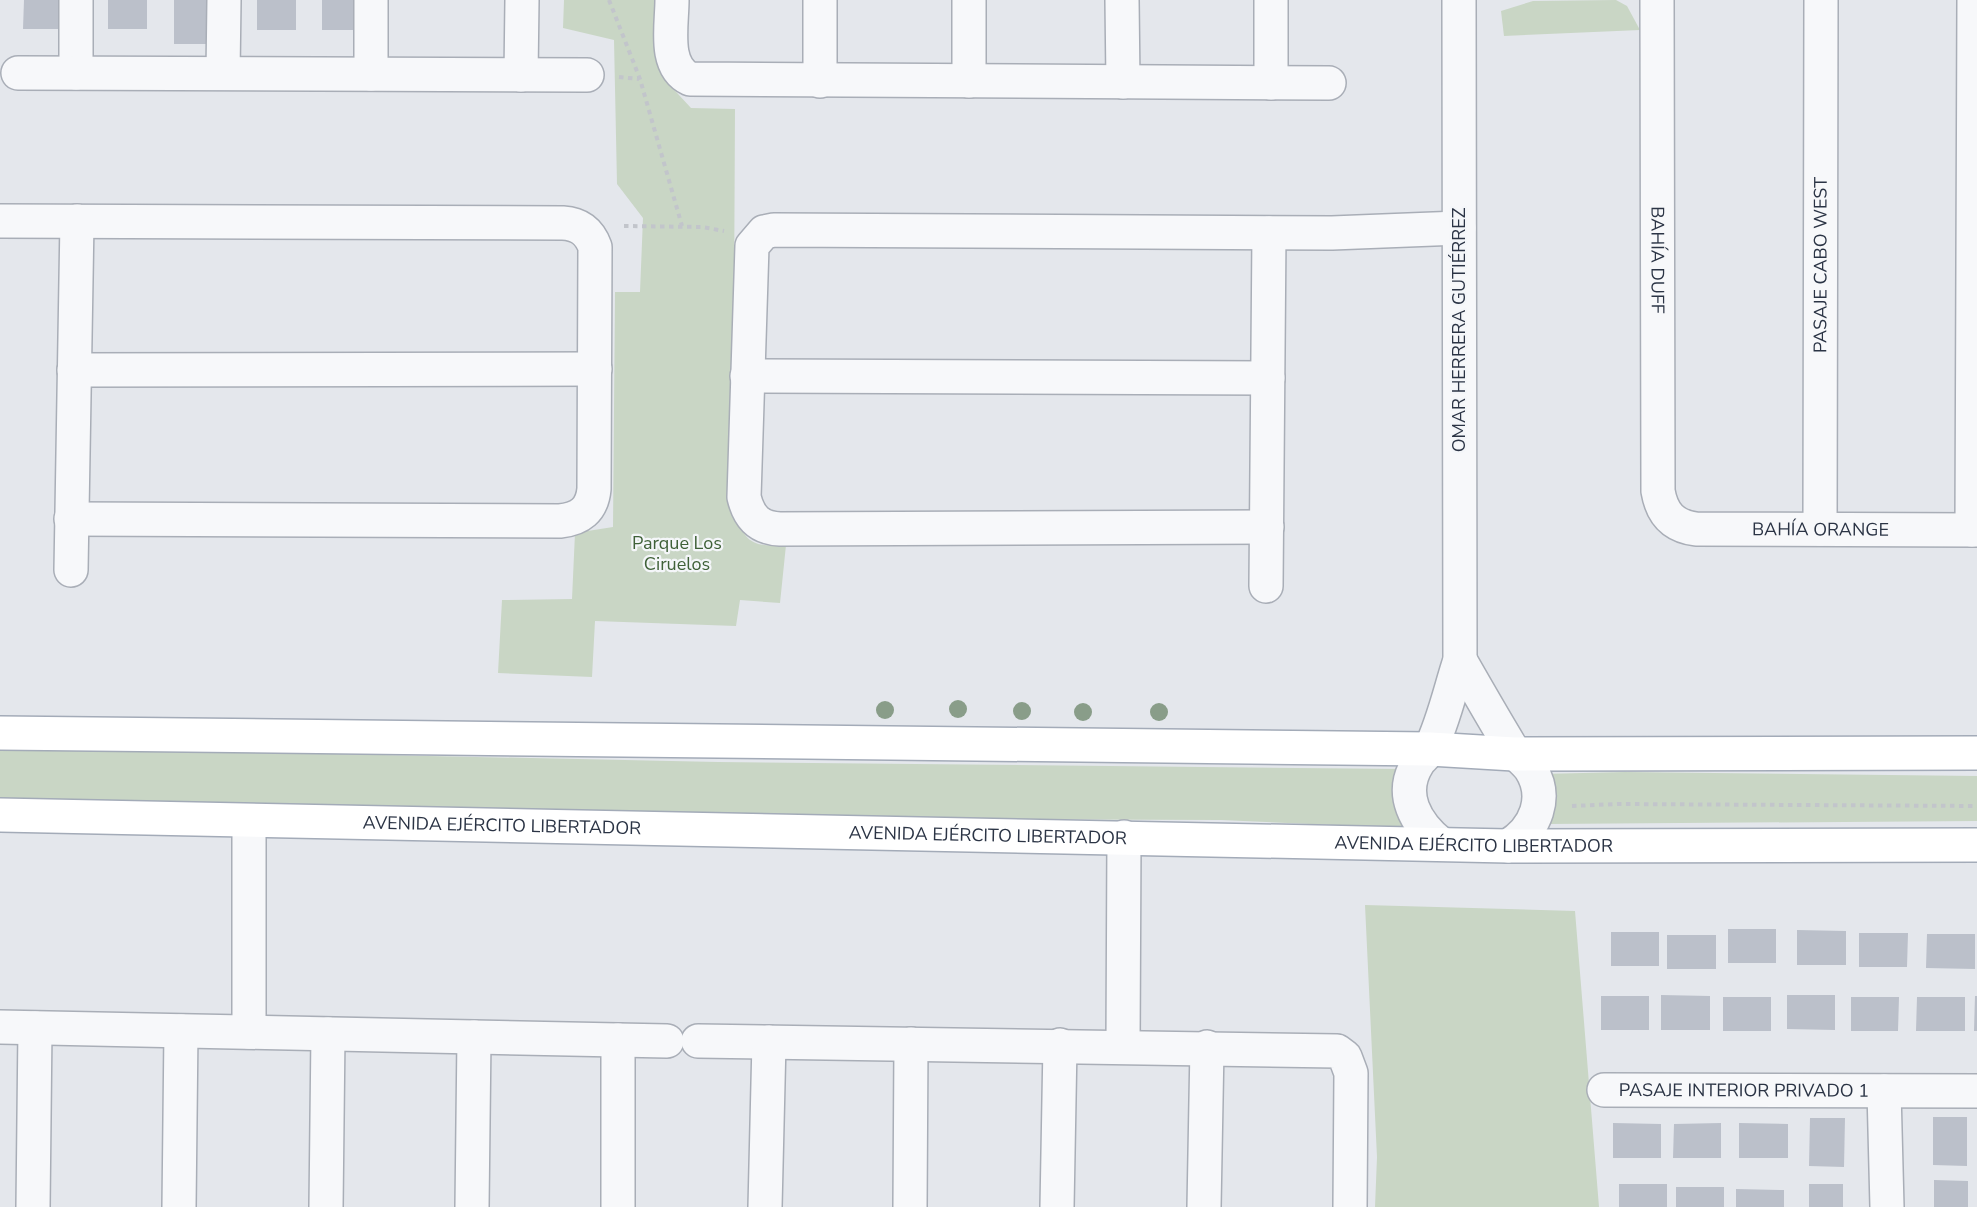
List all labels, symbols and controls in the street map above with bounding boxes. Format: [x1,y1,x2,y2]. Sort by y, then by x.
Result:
street label: PASAJE CABO WEST [1808,177,1833,353]
street label: BAHÍA DUFF [1645,206,1670,314]
street label: OMAR HERRERA GUTIÉRREZ [1447,207,1471,452]
street label: BAHÍA ORANGE [1752,517,1889,542]
park label: Parque Los Ciruelos [632,531,722,576]
street label: AVENIDA EJÉRCITO LIBERTADOR [362,810,641,840]
street label: AVENIDA EJÉRCITO LIBERTADOR [848,820,1127,850]
street label: AVENIDA EJÉRCITO LIBERTADOR [1334,830,1613,858]
street label: PASAJE INTERIOR PRIVADO 1 [1619,1078,1869,1103]

